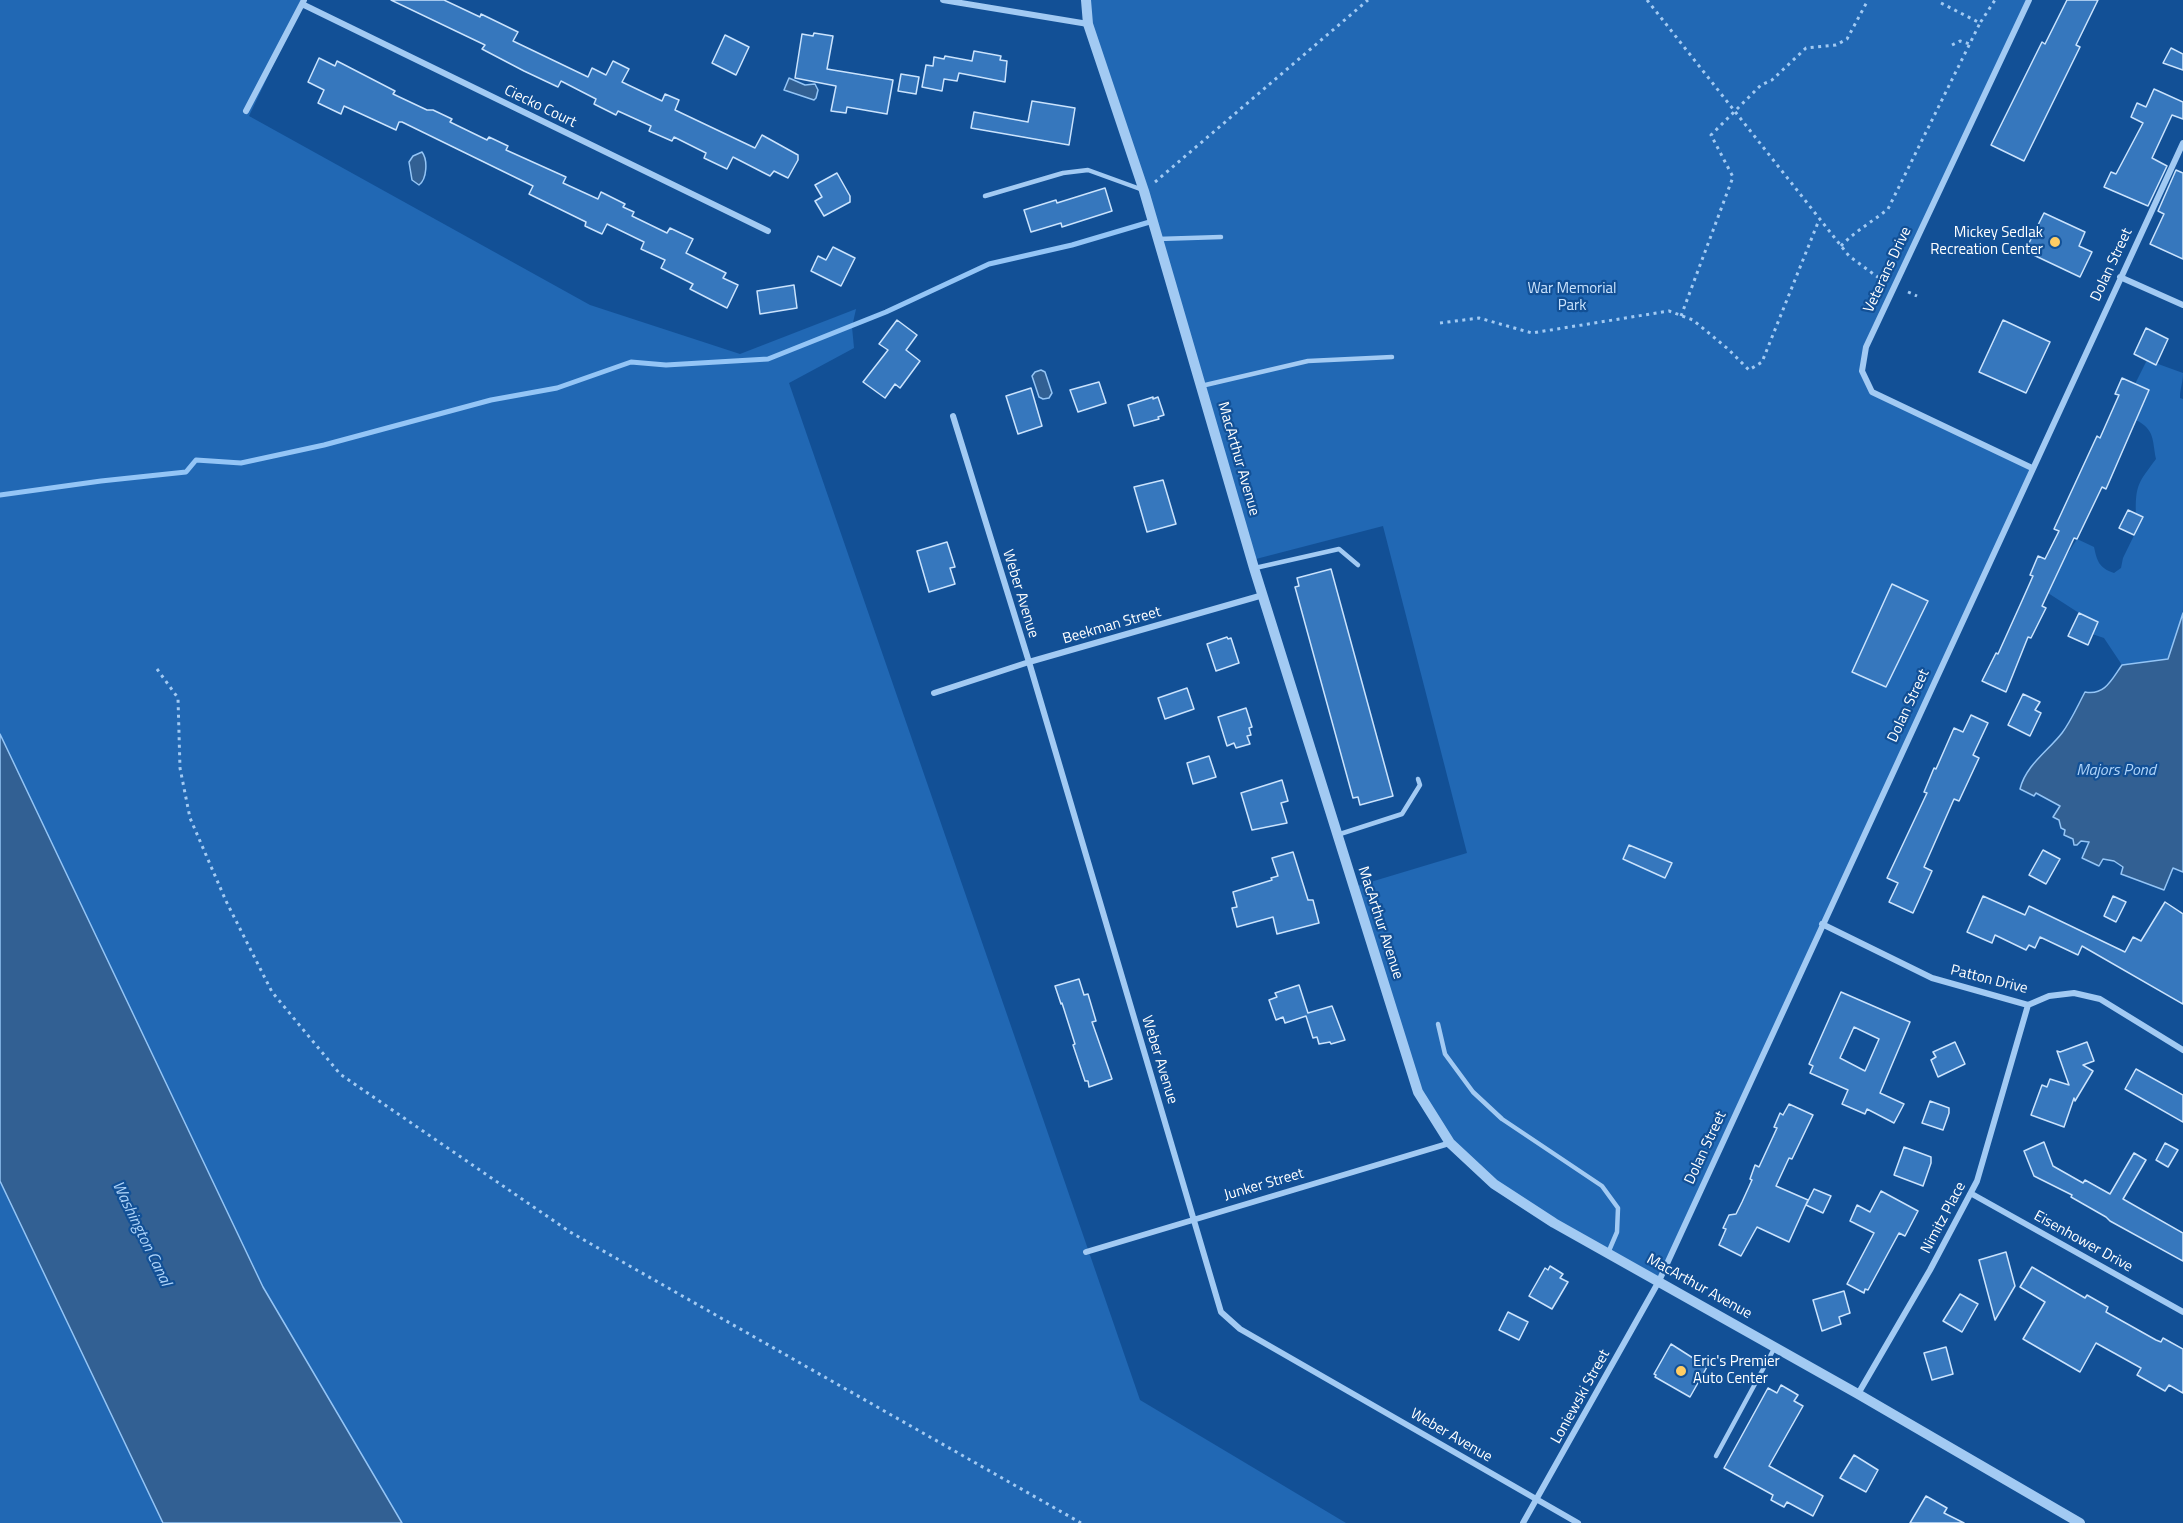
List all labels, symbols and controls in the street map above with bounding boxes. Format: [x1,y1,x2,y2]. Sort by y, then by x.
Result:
street label: Ciecko Court [501,82,579,132]
street label: Veterans Drive [1860,224,1916,316]
place label: Mickey Sedlak Recreation Center [1930,224,2043,259]
street label: Dolan Street [2087,226,2137,304]
marker: Mickey Sedlak Recreation Center [2048,235,2062,249]
park label: War Memorial Park [1527,280,1617,315]
street label: MacArthur Avenue [1213,400,1263,518]
street label: Weber Avenue [998,548,1042,640]
street label: Beekman Street [1061,603,1163,649]
street label: Dolan Street [1884,667,1934,745]
water label: Majors Pond [2076,761,2156,781]
street label: MacArthur Avenue [1353,864,1407,982]
street label: Patton Drive [1949,962,2029,998]
street label: Weber Avenue [1137,1014,1181,1106]
street label: Dolan Street [1681,1109,1731,1187]
street label: Junker Street [1222,1165,1306,1205]
water label: Washington Canal [107,1178,175,1290]
street label: Nimitz Place [1918,1179,1970,1257]
street label: Eisenhower Drive [2030,1207,2136,1277]
street label: MacArthur Avenue [1643,1251,1755,1323]
street label: Loniewski Street [1548,1347,1614,1447]
place label: Eric's Premier Auto Center [1693,1353,1780,1388]
marker: Eric's Premier Auto Center [1674,1364,1688,1378]
street label: Weber Avenue [1407,1405,1495,1467]

